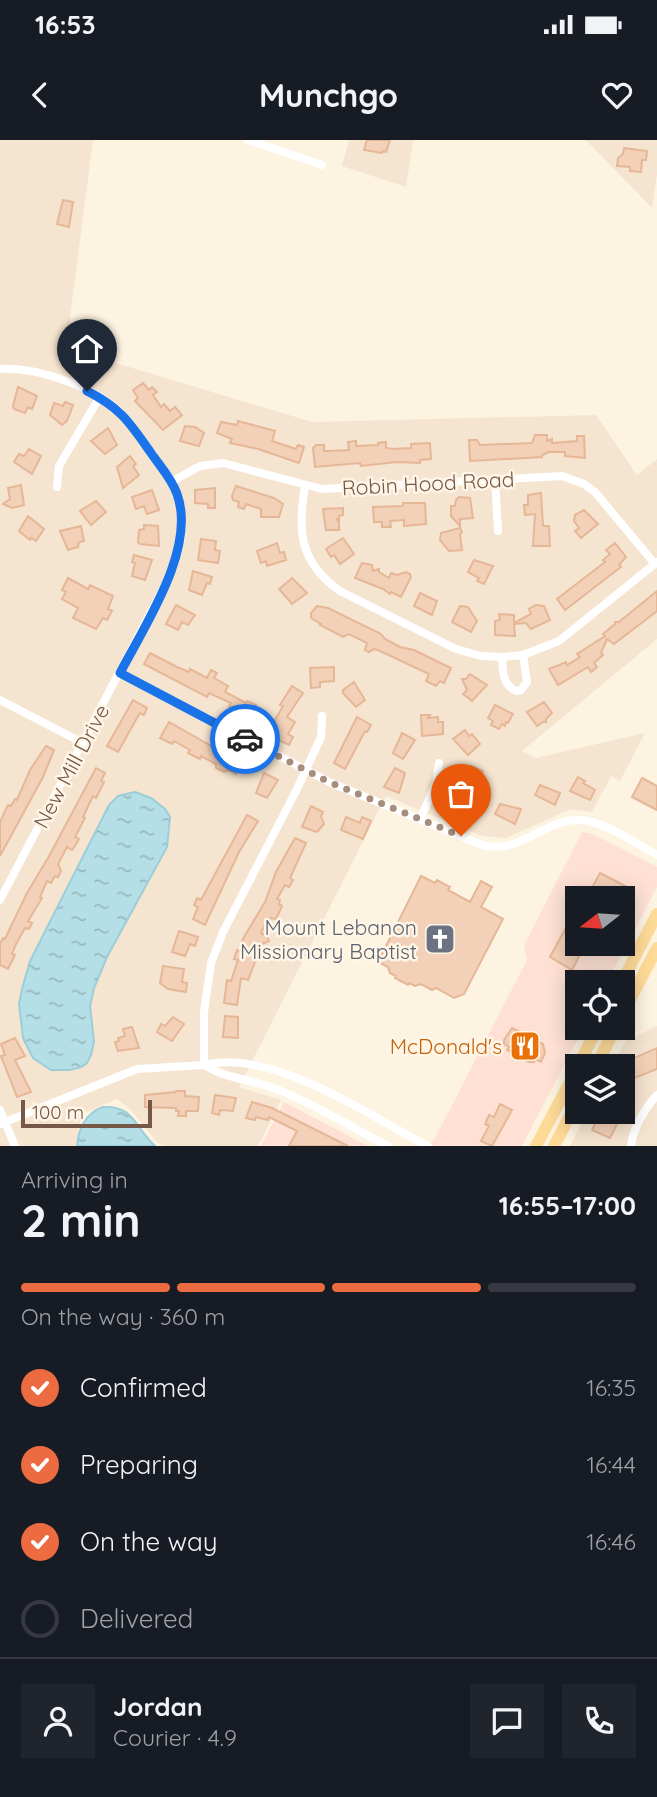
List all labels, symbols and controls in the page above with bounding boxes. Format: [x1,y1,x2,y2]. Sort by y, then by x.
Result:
text: 16:53 [35,8,96,41]
text: Munchgo [259,75,398,115]
icon: back [21,76,59,114]
icon: heart [598,76,636,114]
pin [57,319,117,391]
icon: home [68,330,106,368]
street label: Robin Hood Road [341,465,515,501]
street label: New Mill Drive [27,700,115,832]
courier [210,704,280,774]
icon: car [226,720,264,758]
pin [431,764,491,836]
icon: bag [442,775,480,813]
north arrow [565,886,635,956]
map controls [565,886,635,1124]
place label: Mount Lebanon Missionary Baptist [240,914,417,964]
church icon: Mount Lebanon Missionary Baptist [423,922,457,956]
button: locate [565,970,635,1040]
restaurant icon: McDonald's [508,1029,542,1063]
place label: McDonald's [390,1033,502,1059]
button: layers [565,1054,635,1124]
scale bar [21,1097,152,1129]
text: 100 m [32,1100,84,1124]
text: Arriving in [21,1165,128,1194]
text: 16:55–17:00 [499,1189,636,1222]
text: 2 min [21,1191,141,1249]
text: On the way · 360 m [21,1302,225,1331]
icon: check [21,1369,59,1407]
text: Confirmed [80,1371,207,1404]
text: 16:35 [586,1373,636,1402]
icon: check [21,1446,59,1484]
text: Preparing [80,1448,198,1481]
text: 16:44 [587,1450,636,1479]
icon: check [21,1523,59,1561]
text: On the way [80,1525,218,1558]
text: 16:46 [586,1527,636,1556]
text: Delivered [80,1602,193,1635]
button: person [21,1684,95,1758]
button: chat [470,1684,544,1758]
button: phone [562,1684,636,1758]
text: Jordan [113,1690,202,1723]
text: Courier · 4.9 [113,1723,237,1752]

